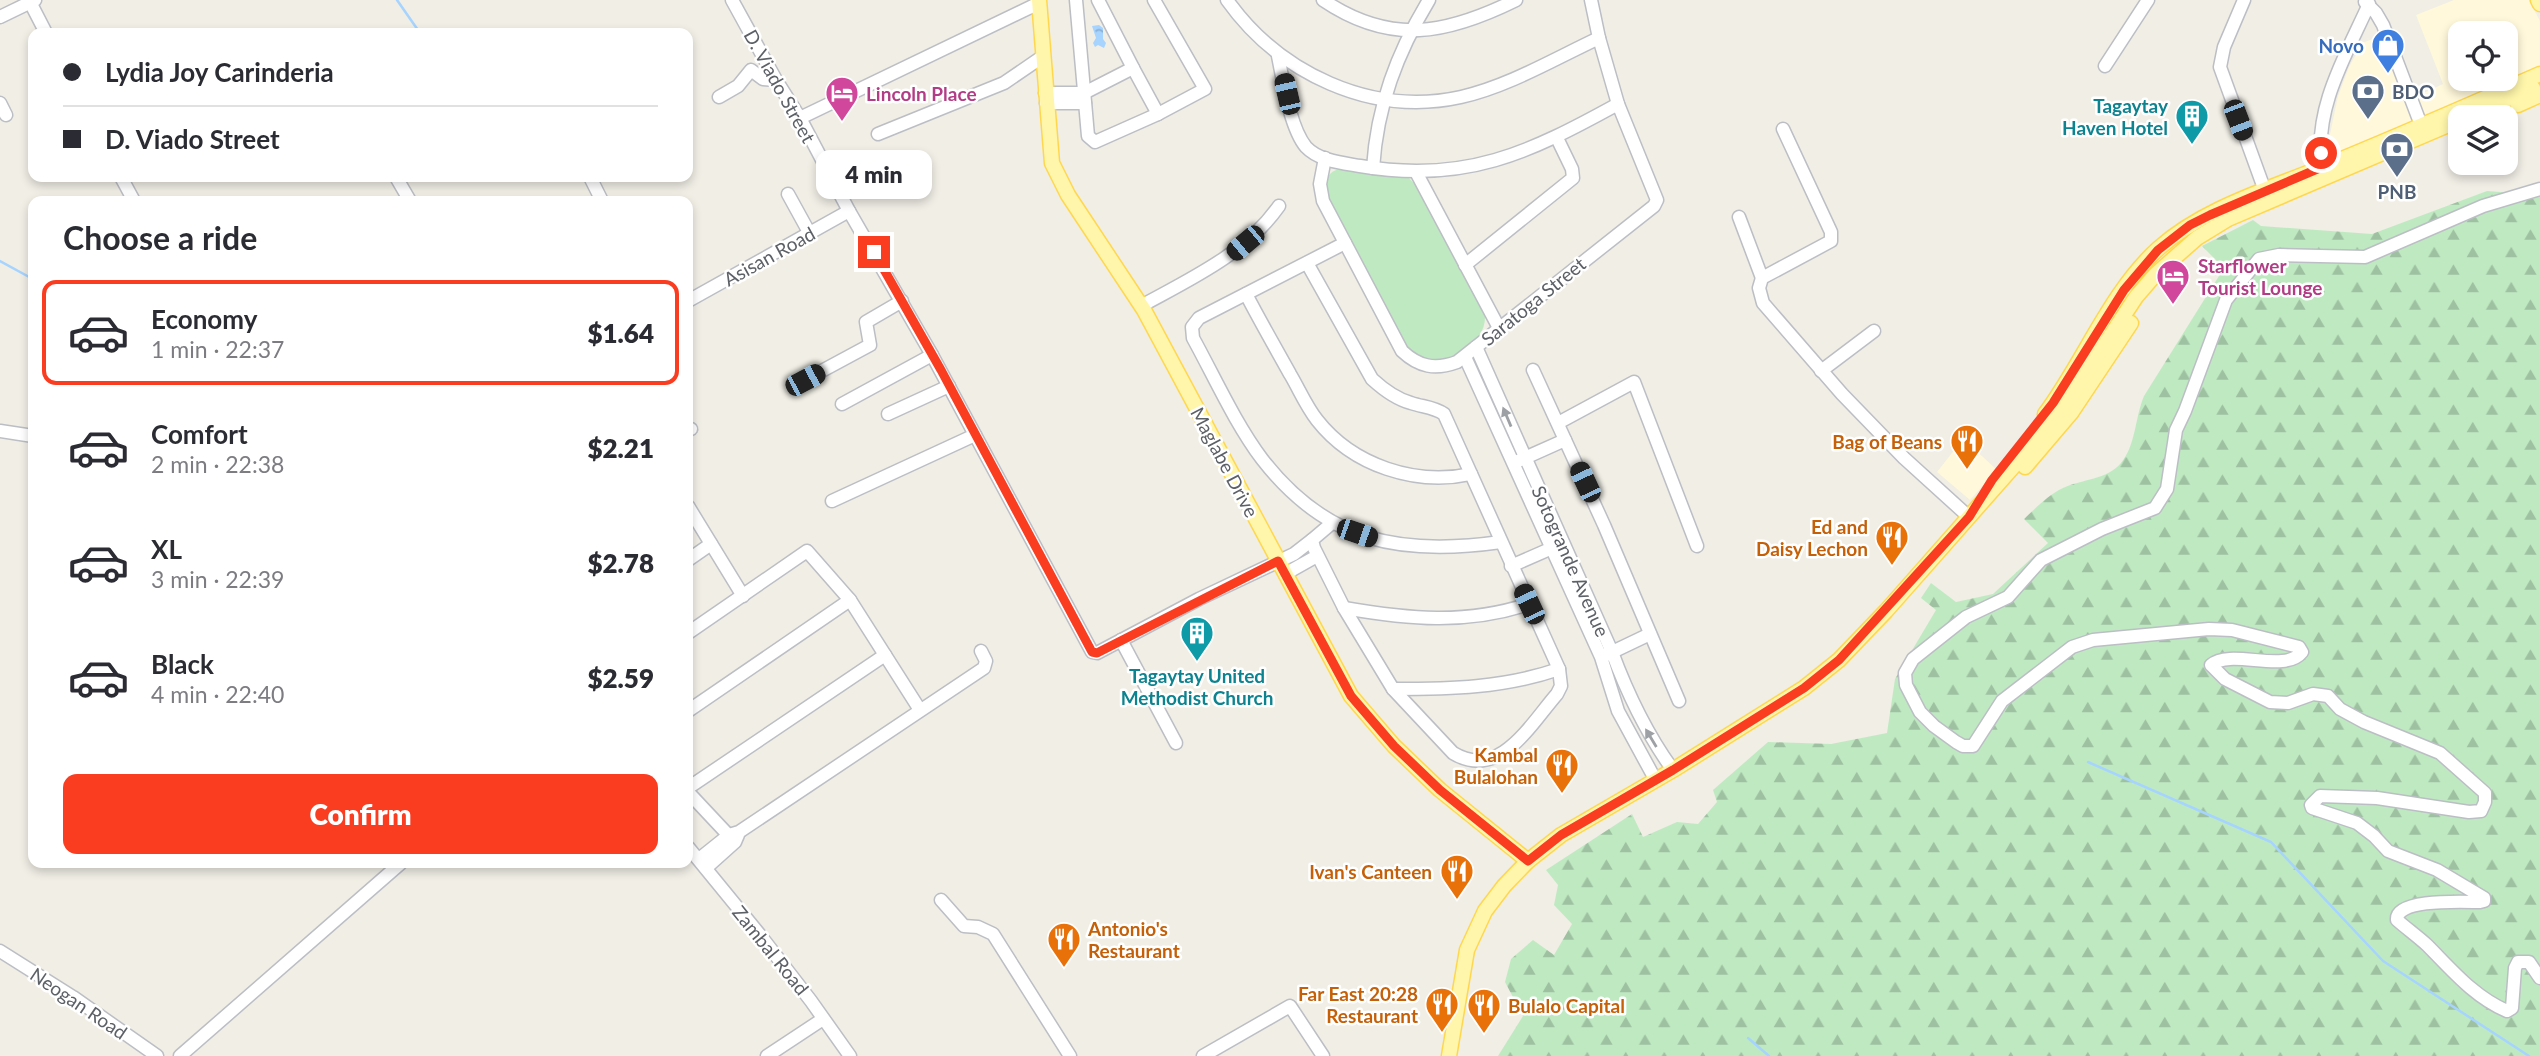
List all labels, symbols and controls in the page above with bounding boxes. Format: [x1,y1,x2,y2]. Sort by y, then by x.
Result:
map controls [2448,21,2518,175]
button: locate [2448,21,2518,91]
street label: D. Viado Street [739,25,821,147]
shop icon: Novo [2369,26,2407,75]
place label: Novo [2318,34,2364,57]
text: Lydia Joy Carinderia [105,56,334,88]
car [1273,71,1302,117]
bank icon: BDO [2349,72,2387,121]
hotel icon: Lincoln Place [823,74,861,123]
place label: BDO [2392,80,2434,103]
place label: Lincoln Place [866,82,977,105]
place label: Tagaytay Haven Hotel [2062,94,2169,139]
building icon: Tagaytay Haven Hotel [2173,97,2211,146]
car [2221,97,2256,143]
button: layers [2448,105,2518,175]
text: D. Viado Street [105,123,280,155]
bank icon: PNB [2378,130,2416,179]
route start [2305,137,2337,169]
callout: 4 min [816,150,932,200]
text: 4 min [845,160,903,188]
place label: PNB [2378,180,2416,203]
text: Choose a ride [63,218,257,257]
street label: Asisan Road [719,221,819,291]
car [1223,221,1268,265]
route end [858,236,890,268]
street label: Saratoga Street [1476,252,1590,350]
place label: Starflower Tourist Lounge [2198,254,2322,299]
hotel icon: Starflower Tourist Lounge [2154,257,2192,306]
icon: car [67,301,130,364]
text: Economy [151,303,257,335]
text: $1.64 [587,317,654,349]
text: 1 min · 22:37 [151,335,284,363]
car [782,361,829,399]
street label: Maglabe Drive [1186,403,1264,521]
one-way arrow [1501,407,1512,428]
icon: car [67,416,130,479]
text: Comfort [151,418,248,450]
restaurant icon: Bag of Beans [1948,422,1986,471]
place label: Bag of Beans [1832,430,1942,453]
text: $2.21 [587,432,654,464]
text: 2 min · 22:38 [151,450,284,478]
car [1567,459,1604,505]
street label: Sotogrande Avenue [1527,482,1615,640]
place label: Ed and Daisy Lechon [1756,515,1868,560]
car [1334,516,1381,550]
restaurant icon: Ed and Daisy Lechon [1873,518,1911,567]
icon: car [67,531,130,594]
text: XL [151,533,182,565]
text: $2.78 [587,547,654,579]
text: 3 min · 22:39 [151,565,284,593]
car [1511,581,1548,627]
building icon: Tagaytay United Methodist Church [1178,614,1216,663]
icon: car [67,646,130,709]
text: Black [151,648,214,680]
text: $2.59 [587,662,654,694]
place label: Tagaytay United Methodist Church [1121,664,1273,709]
text: 4 min · 22:40 [151,680,284,708]
one-way arrow [1645,729,1657,748]
place label: Kambal Bulalohan [1454,743,1538,788]
restaurant icon: Kambal Bulalohan [1543,746,1581,795]
button: Confirm [63,774,658,854]
restaurant icon: Ivan's Canteen [1438,852,1476,901]
place label: Ivan's Canteen [1309,860,1432,883]
street label: Zambal Road [728,901,814,999]
place label: Antonio's Restaurant [1087,917,1180,962]
restaurant icon: Antonio's Restaurant [1045,920,1083,969]
street label: Neogan Road [26,962,132,1044]
place label: Far East 20:28 Restaurant [1298,982,1418,1027]
restaurant icon: Far East 20:28 Restaurant [1423,985,1461,1034]
restaurant icon: Bulalo Capital [1465,986,1503,1035]
place label: Bulalo Capital [1508,994,1625,1017]

